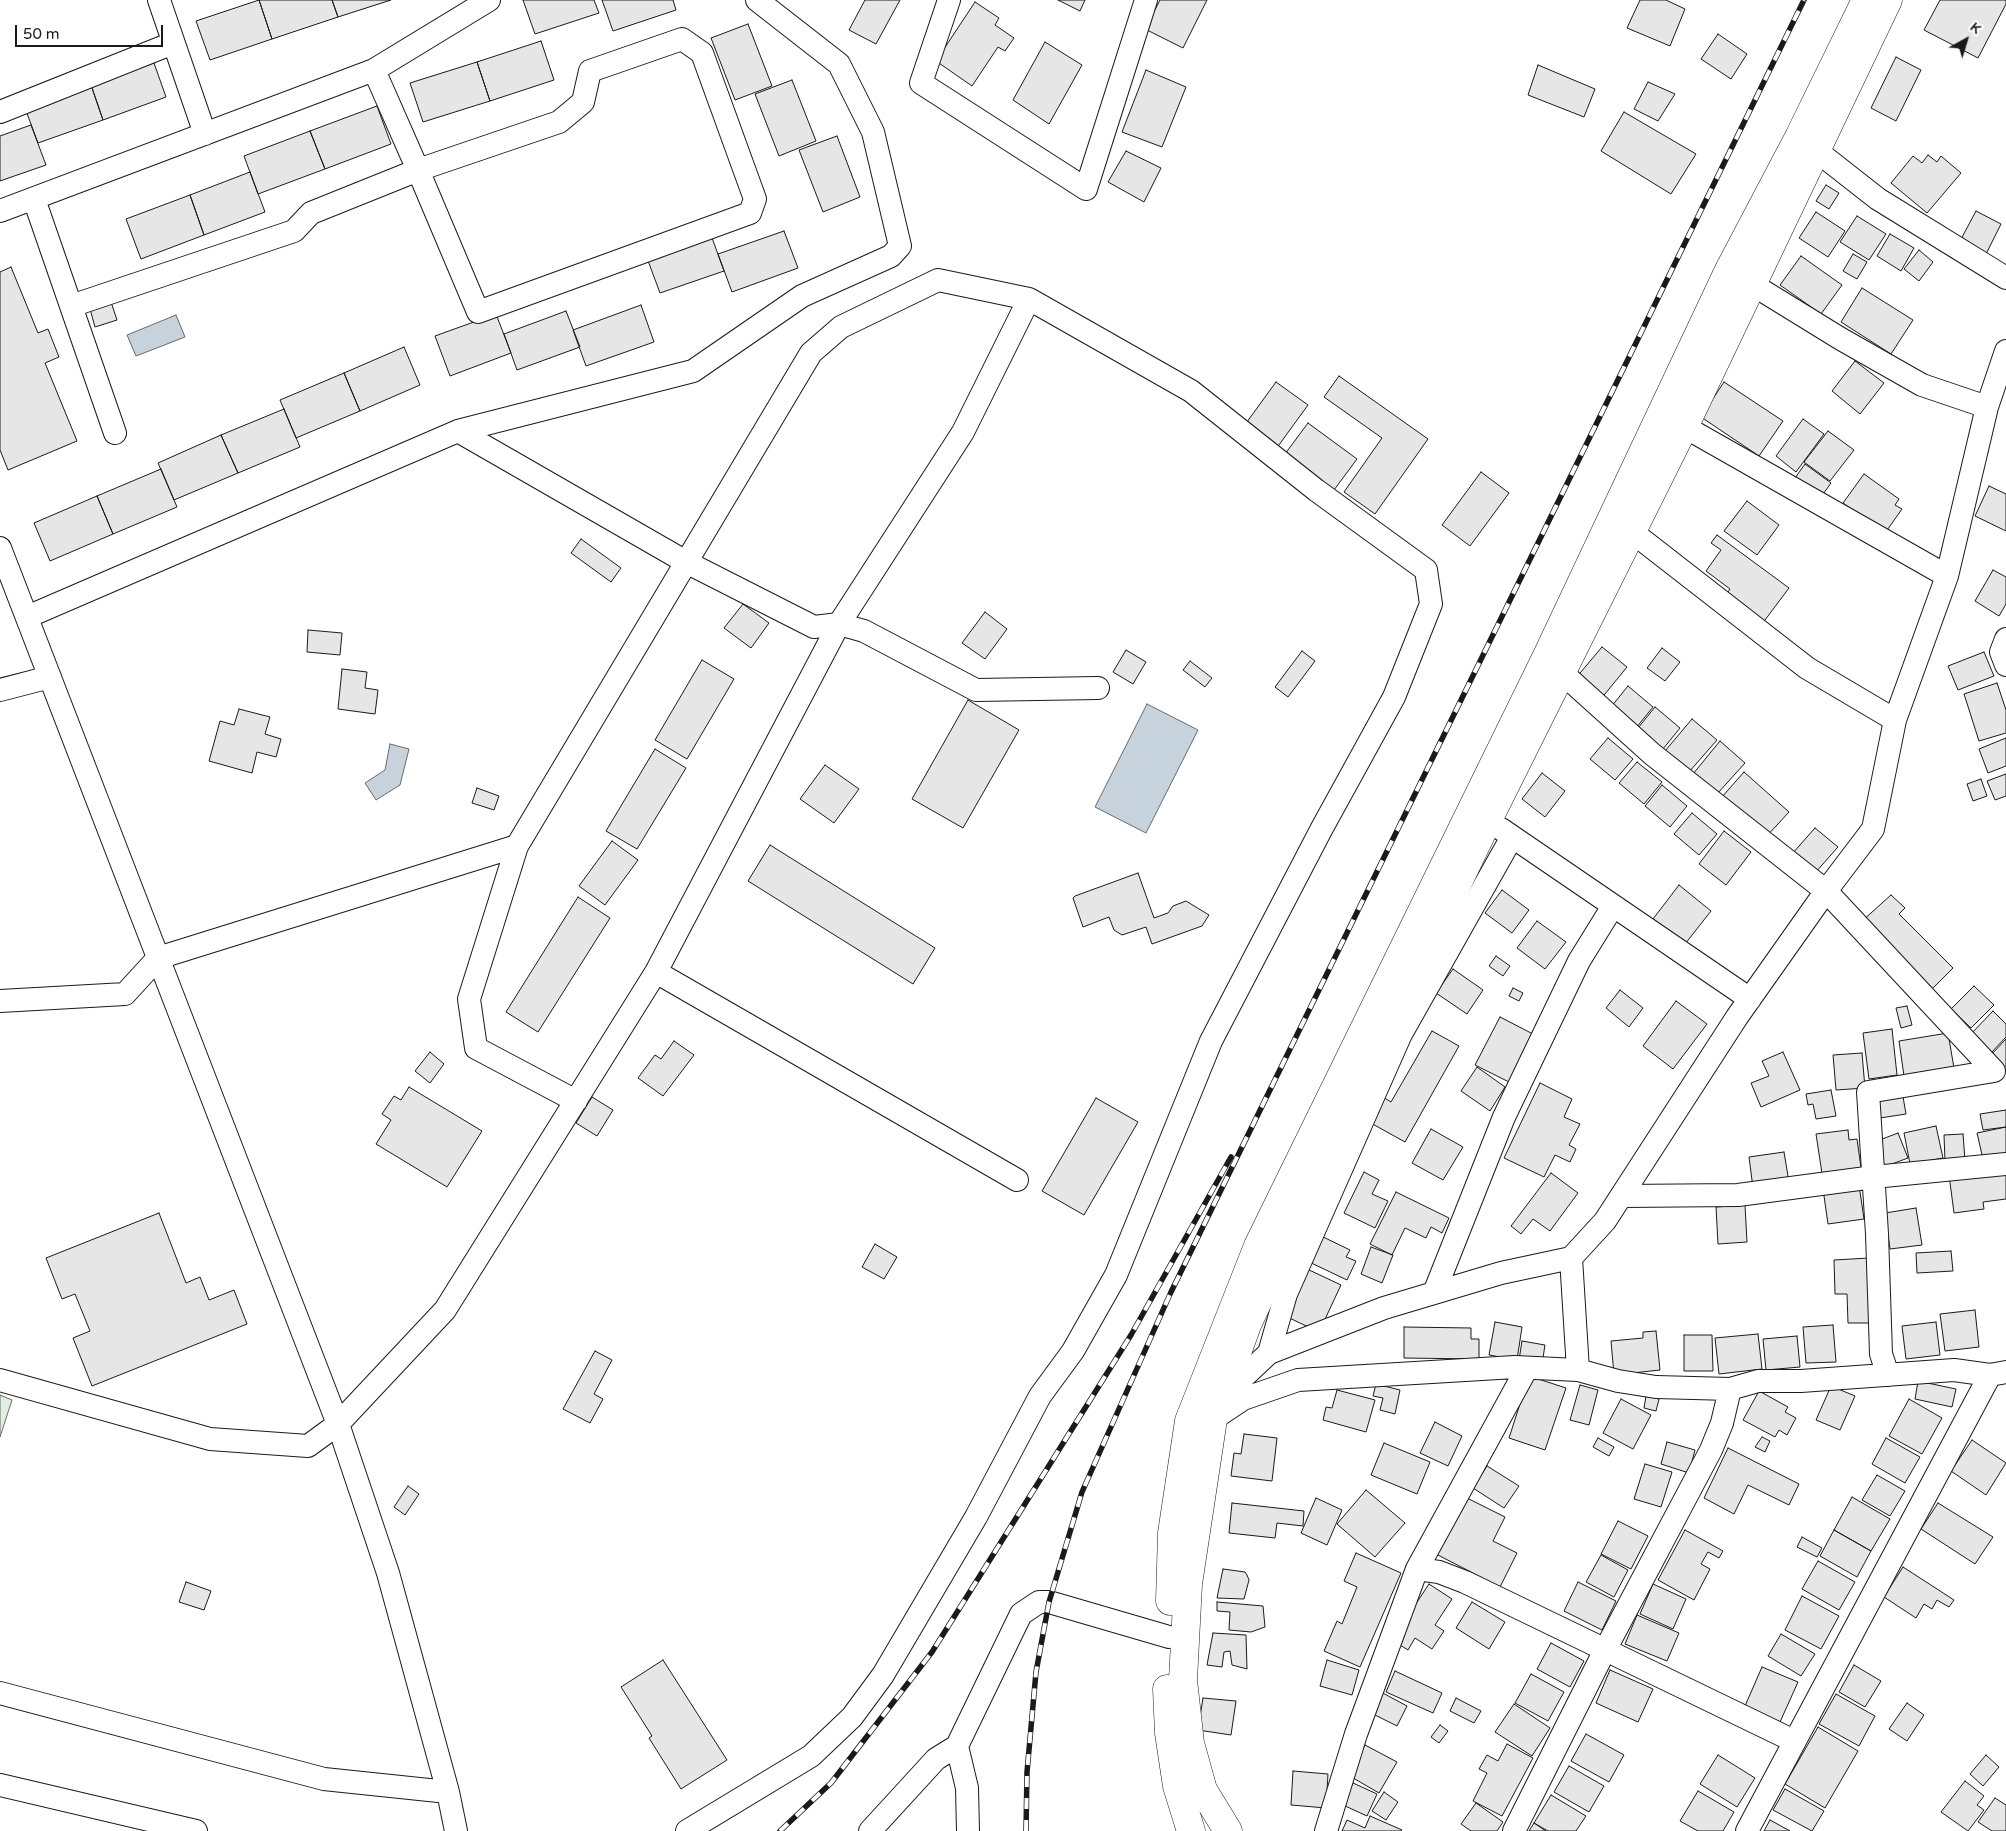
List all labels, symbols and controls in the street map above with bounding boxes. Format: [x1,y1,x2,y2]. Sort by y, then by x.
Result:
scale bar [18,15,165,47]
north arrow [1941,15,1991,65]
text: K [1967,18,1985,38]
text: 50 m [23,25,60,43]

